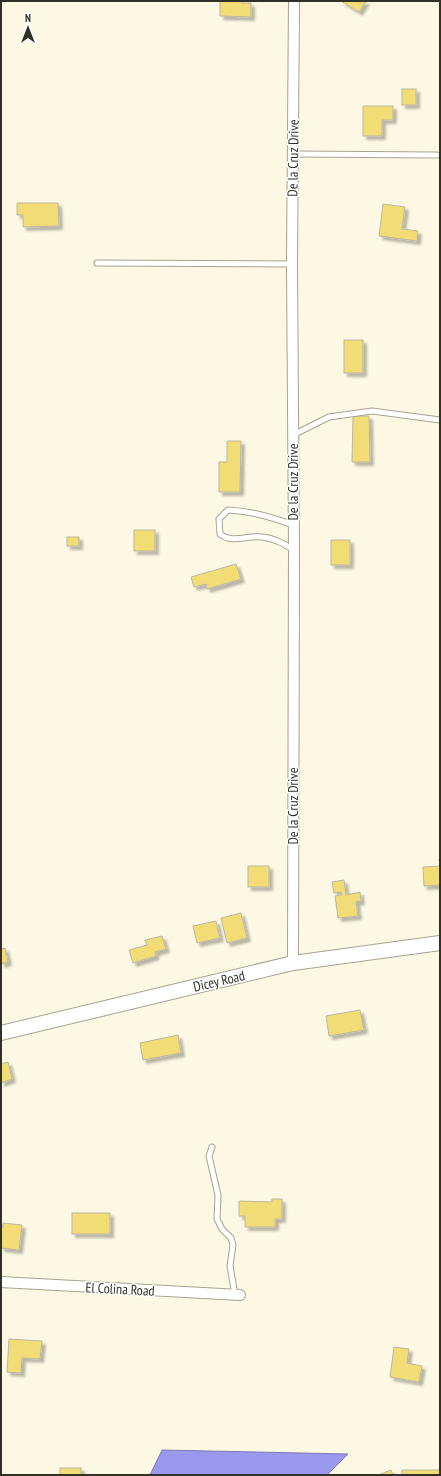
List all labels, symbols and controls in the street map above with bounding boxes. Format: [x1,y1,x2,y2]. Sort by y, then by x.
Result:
north arrow [8,8,48,48]
text: N [25,11,31,25]
street label: De la Cruz Drive [283,119,303,197]
street label: De la Cruz Drive [284,443,302,521]
street label: De la Cruz Drive [284,767,302,845]
street label: Dicey Road [191,966,247,996]
street label: El Colina Road [85,1278,155,1300]

